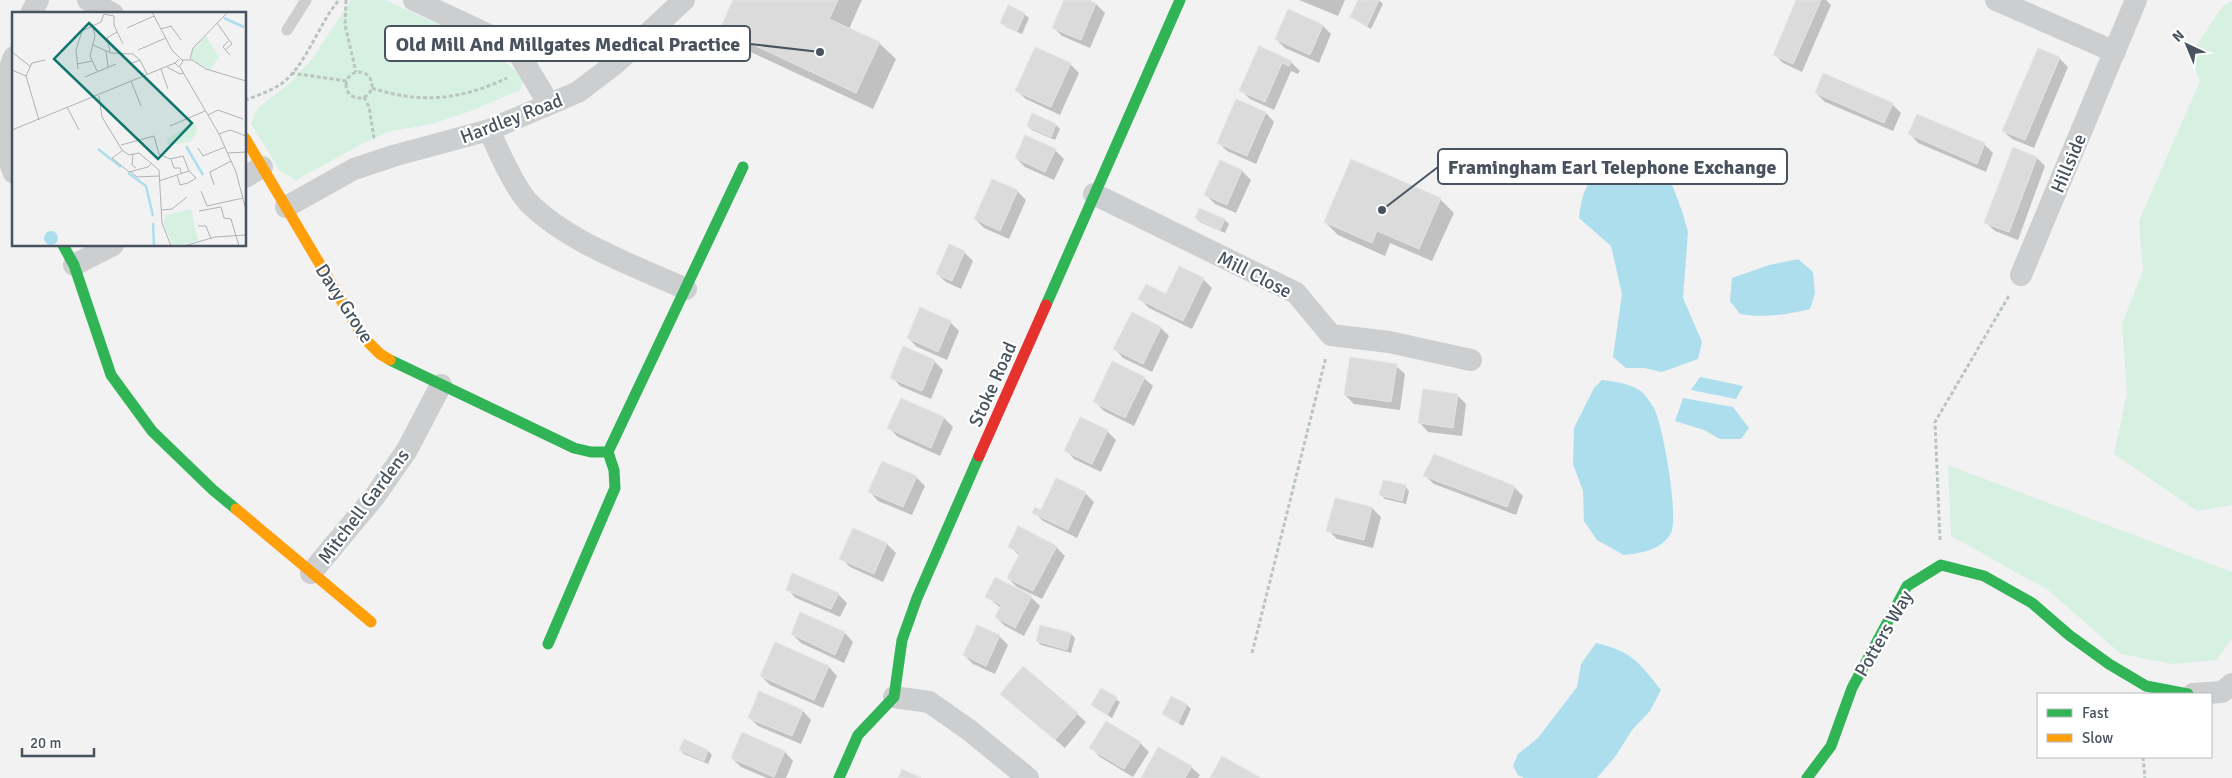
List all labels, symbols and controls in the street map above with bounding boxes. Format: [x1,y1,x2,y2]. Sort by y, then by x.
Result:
inset map [12,12,246,246]
north arrow [2162,20,2212,70]
callout: Old Mill And Millgates Medical Practice [385,26,750,61]
text: N [2169,27,2188,46]
text: Old Mill And Millgates Medical Practice [396,32,740,57]
street label: Hardley Road [457,88,566,149]
street label: Hillside [2046,130,2092,197]
callout: Framingham Earl Telephone Exchange [1438,149,1787,184]
text: Framingham Earl Telephone Exchange [1448,155,1776,180]
street label: Mill Close [1213,246,1296,304]
street label: Davy Grove [310,259,379,348]
street label: Stoke Road [964,338,1022,431]
street label: Mitchell Gardens [313,444,415,569]
street label: Potters Way [1850,586,1918,681]
legend [2037,693,2212,758]
text: Fast [2082,704,2109,722]
scale bar [22,726,95,758]
text: Slow [2082,729,2113,747]
text: 20 m [30,734,61,752]

